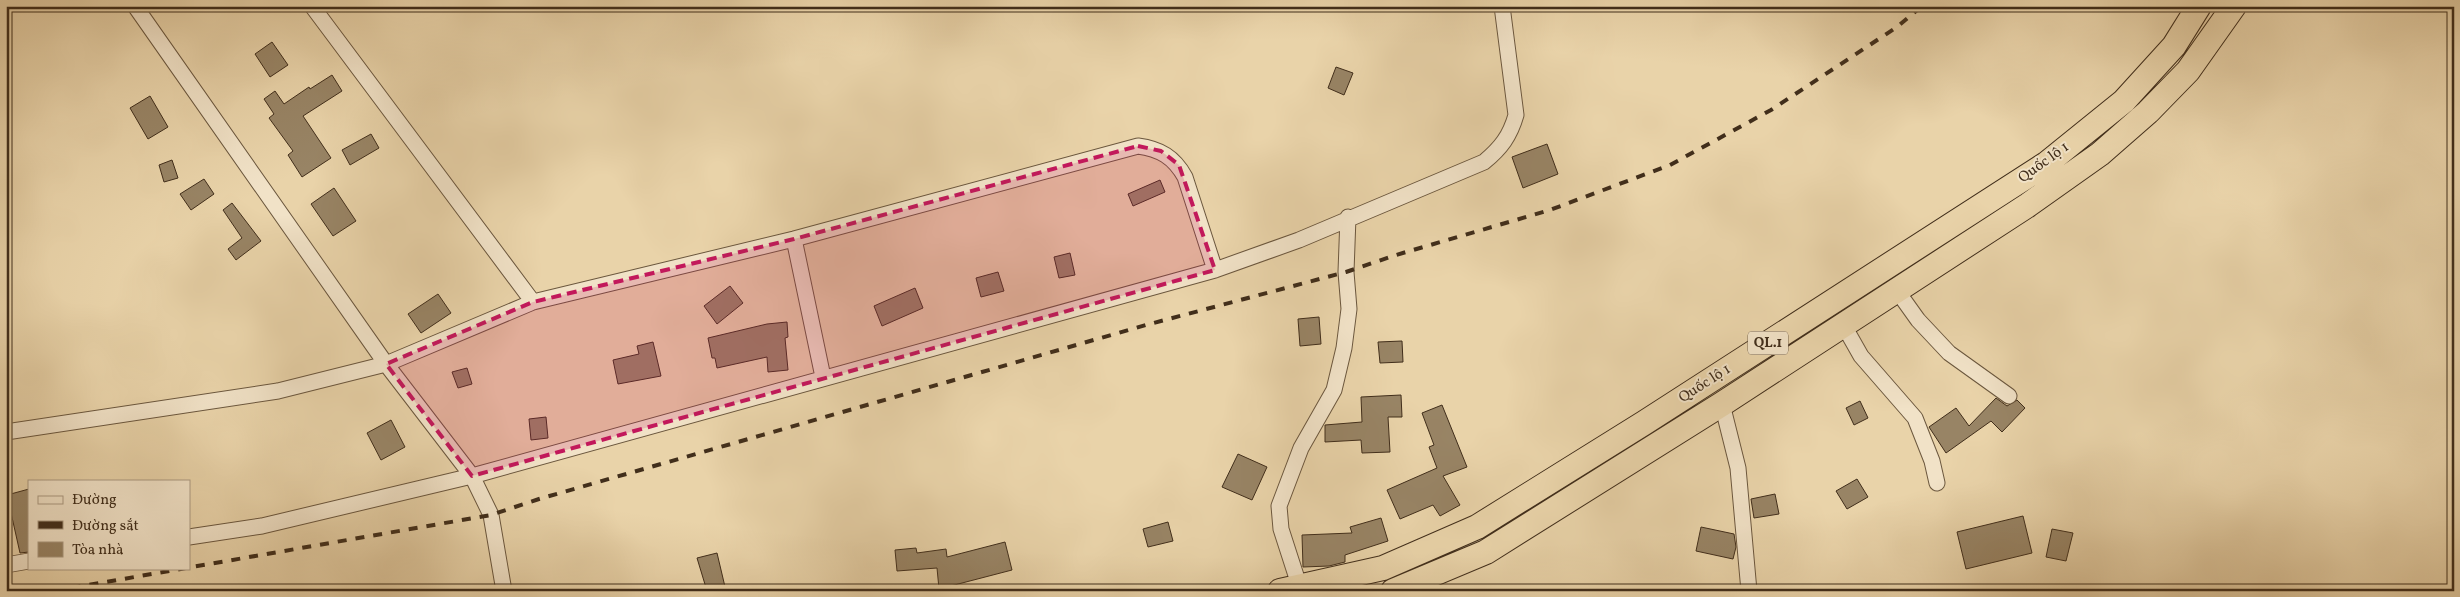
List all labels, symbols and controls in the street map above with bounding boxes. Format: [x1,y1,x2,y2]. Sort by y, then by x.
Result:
street label: Quốc lộ 1 [2014,137,2074,189]
road number: QL.1 [1748,332,1788,354]
street label: Quốc lộ 1 [1675,359,1735,409]
legend [28,480,190,570]
text: Đường [72,490,117,511]
text: Đường sắt [72,516,139,537]
text: Tòa nhà [72,540,124,561]

